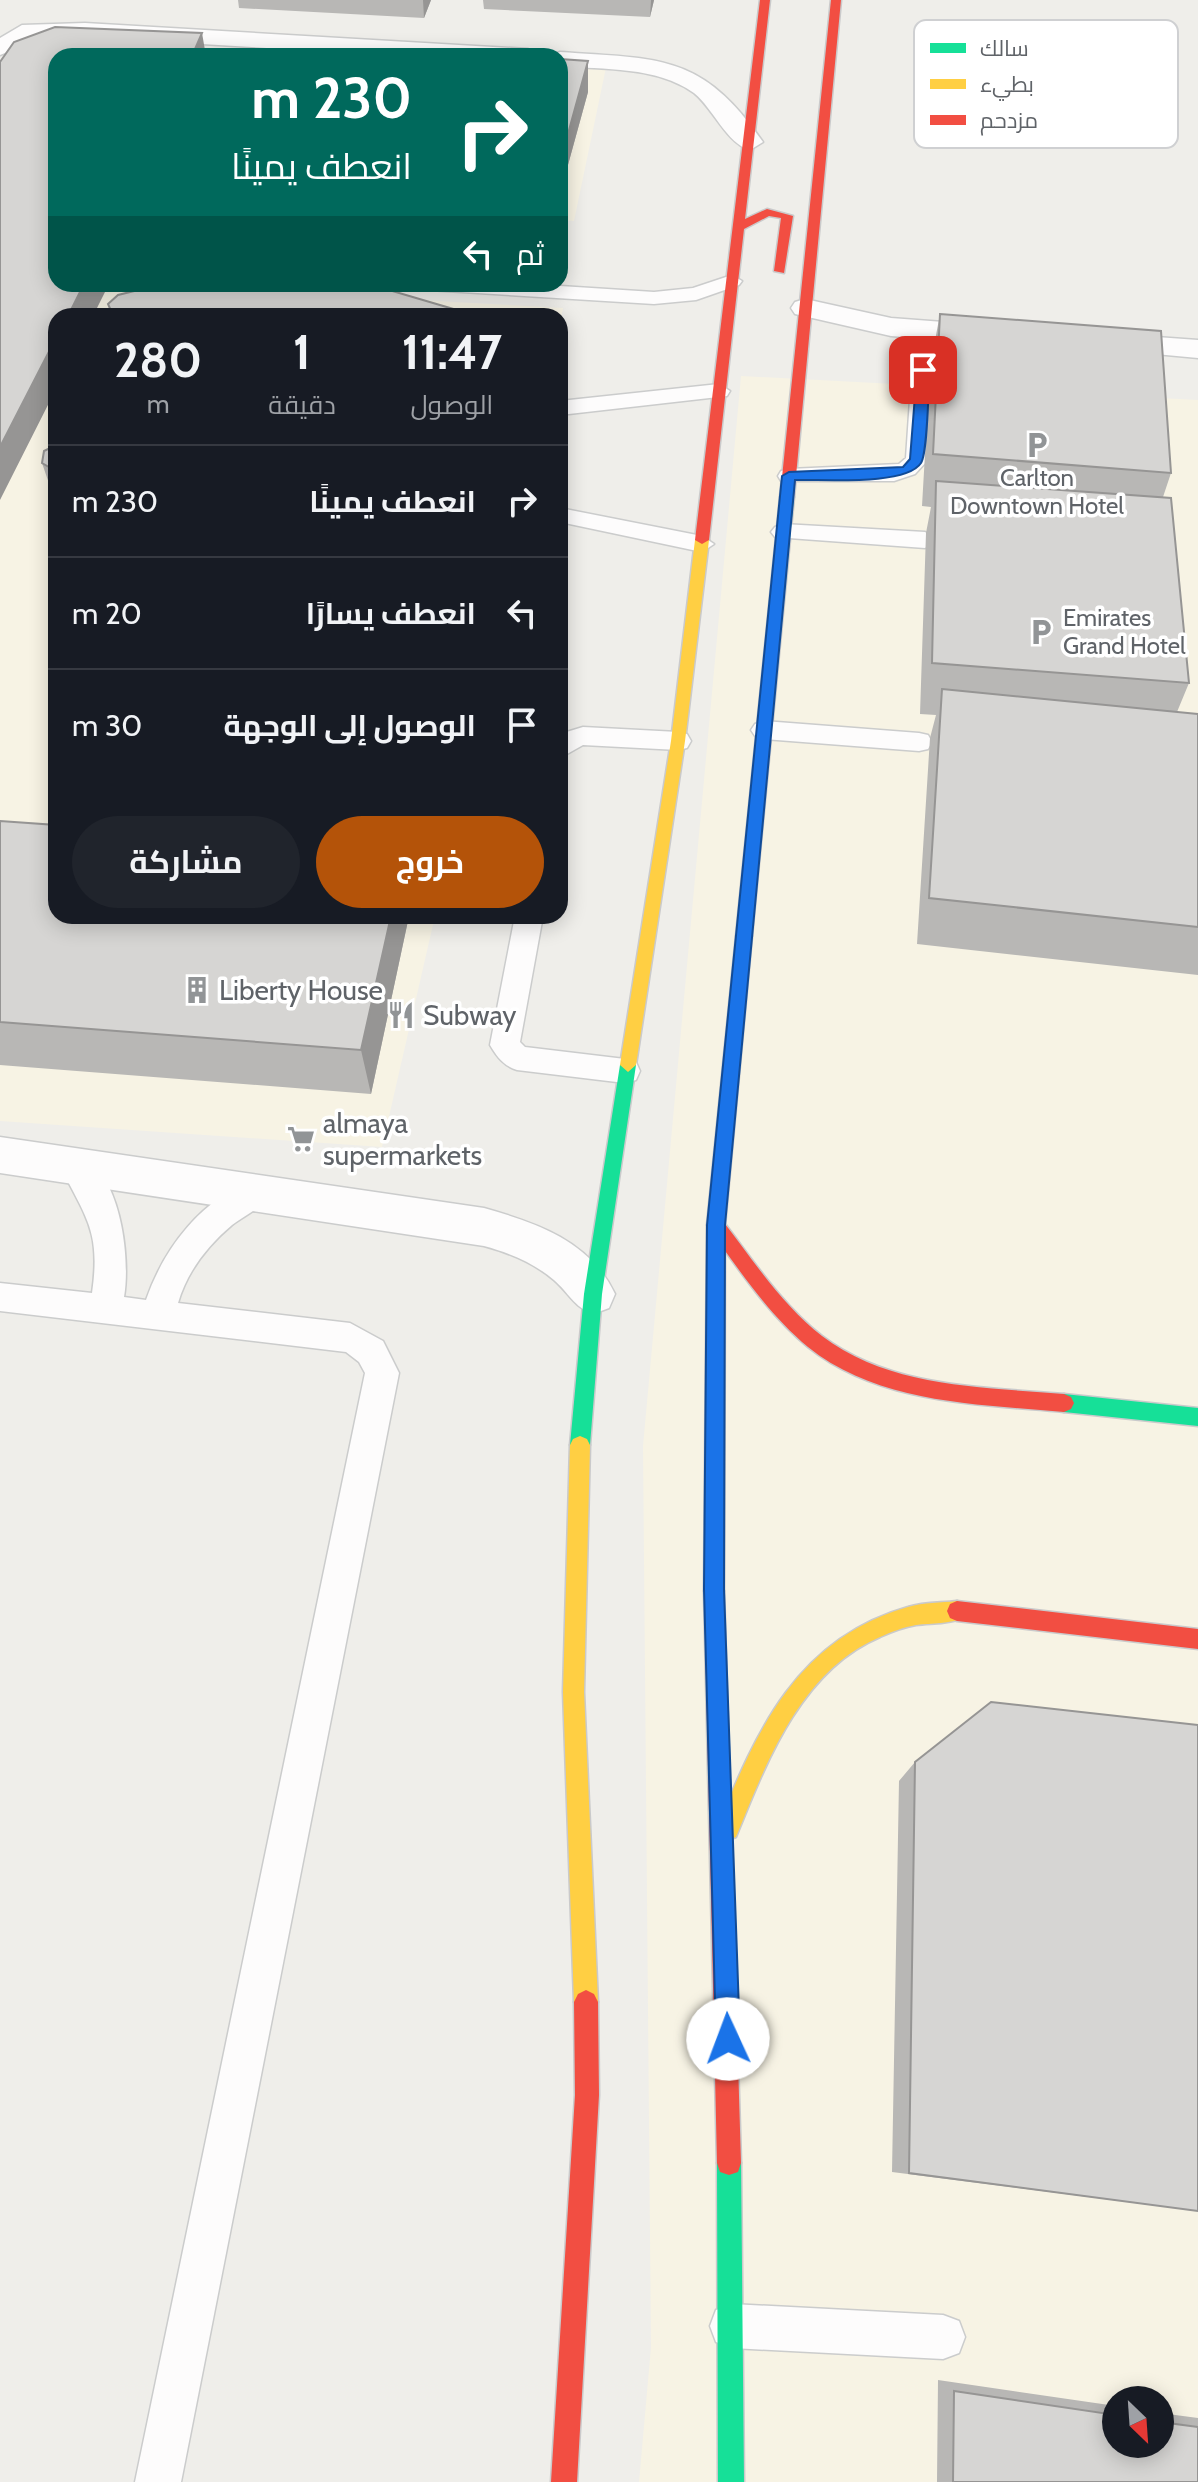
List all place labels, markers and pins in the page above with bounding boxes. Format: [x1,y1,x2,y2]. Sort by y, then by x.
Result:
pin [889,336,957,404]
parking icon: Carlton Downtown Hotel [1022,430,1052,460]
place label: Carlton Downtown Hotel [950,463,1124,520]
place label: Emirates Grand Hotel [1063,603,1186,660]
parking icon: Emirates Grand Hotel [1026,617,1056,647]
place label: Liberty House [219,973,383,1007]
building icon: Liberty House [182,975,212,1005]
place label: Subway [423,998,516,1032]
restaurant icon: Subway [386,1000,416,1030]
place label: almaya supermarkets [323,1106,482,1172]
supermarket icon: almaya supermarkets [286,1124,316,1154]

